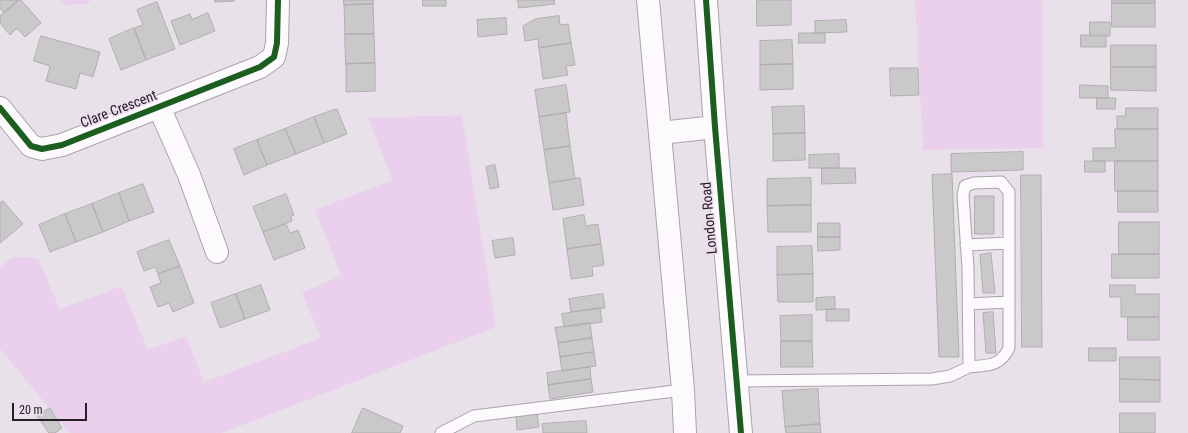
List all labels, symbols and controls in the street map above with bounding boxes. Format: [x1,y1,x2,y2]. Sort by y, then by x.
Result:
street label: Clare Crescent [78,88,160,132]
street label: London Road [698,181,722,255]
scale bar [14,395,89,421]
text: 20 m [19,403,43,417]

